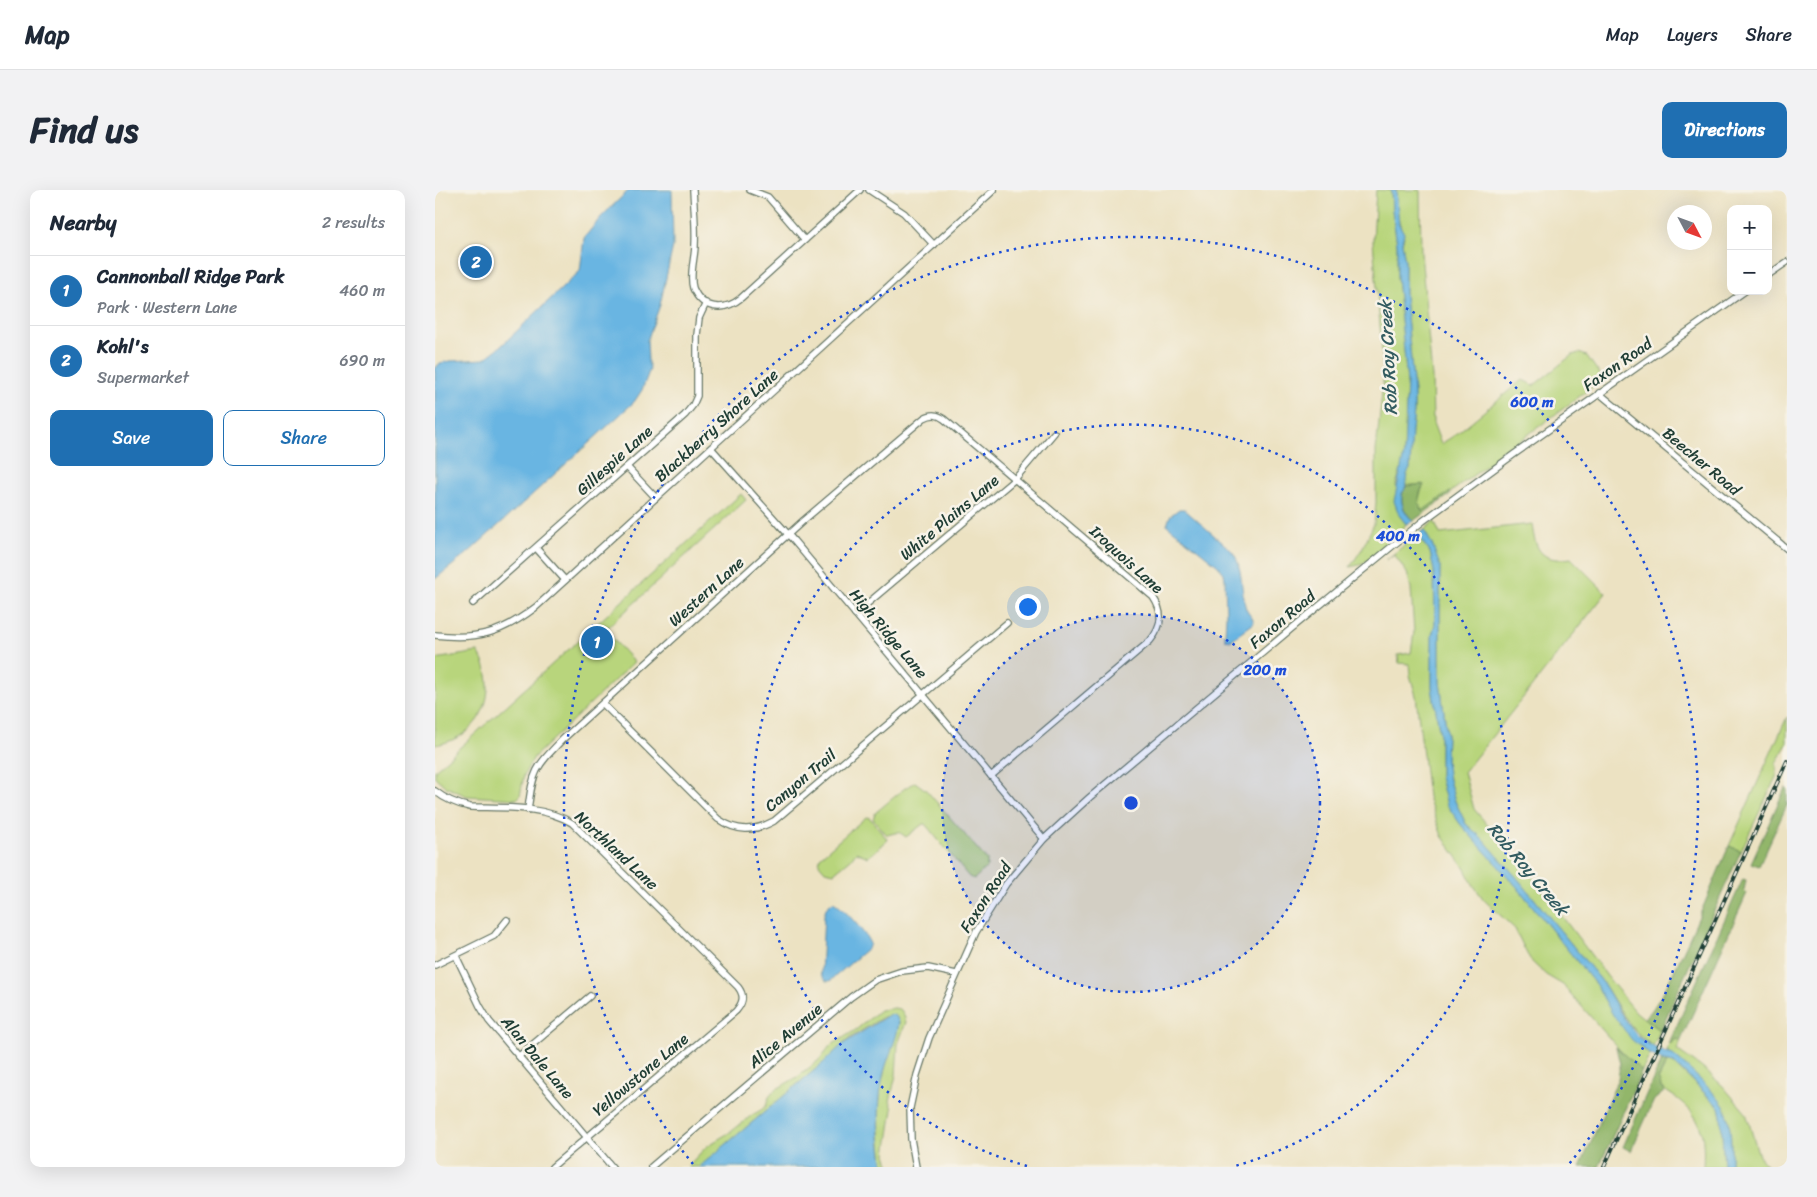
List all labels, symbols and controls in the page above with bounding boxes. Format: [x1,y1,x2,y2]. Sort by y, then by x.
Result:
text: Map [25,14,69,56]
text: Map [1606,19,1639,51]
text: Layers [1667,19,1718,51]
text: Share [1746,19,1792,51]
text: Find us [30,99,138,161]
button: Directions [1662,102,1787,158]
text: Nearby [50,204,116,242]
north arrow [1667,205,1712,250]
map controls [1727,205,1772,295]
button: + [1727,205,1772,250]
text: 2 results [322,208,385,237]
pin: 2 [460,243,492,281]
button: − [1727,250,1772,295]
text: Cannonball Ridge Park [97,260,284,293]
text: 1 [63,276,69,305]
text: 460 m [339,276,385,305]
text: Park · Western Lane [97,293,237,322]
water label: Rob Roy Creek [1369,298,1407,416]
street label: Faxon Road [1576,329,1660,399]
text: Kohl's [97,330,149,363]
text: 2 [61,346,71,375]
text: 690 m [340,346,385,375]
street label: Blackberry Shore Lane [647,361,785,490]
text: Supermarket [97,363,189,392]
text: 600 m [1510,389,1554,415]
button: Save [50,410,213,466]
button: Share [223,410,385,466]
street label: Gillespie Lane [569,418,660,503]
street label: Beecher Road [1656,420,1749,504]
street label: White Plains Lane [893,467,1006,568]
street label: Iroquois Lane [1082,517,1171,601]
text: 400 m [1375,523,1420,549]
street label: Western Lane [661,549,751,634]
street label: High Ridge Lane [842,581,935,685]
street label: Faxon Road [1242,582,1323,656]
your location [1015,594,1041,620]
pin: 1 [581,623,613,661]
text: 200 m [1242,657,1287,683]
street label: Canyon Trail [758,741,843,819]
centre of rings [1122,794,1140,812]
street label: Northland Lane [568,803,666,898]
water label: Rob Roy Creek [1479,815,1579,925]
street label: Faxon Road [951,855,1020,939]
street label: Alice Avenue [740,995,829,1076]
street label: Alan Dale Lane [493,1008,582,1106]
street label: Yellowstone Lane [586,1025,695,1124]

